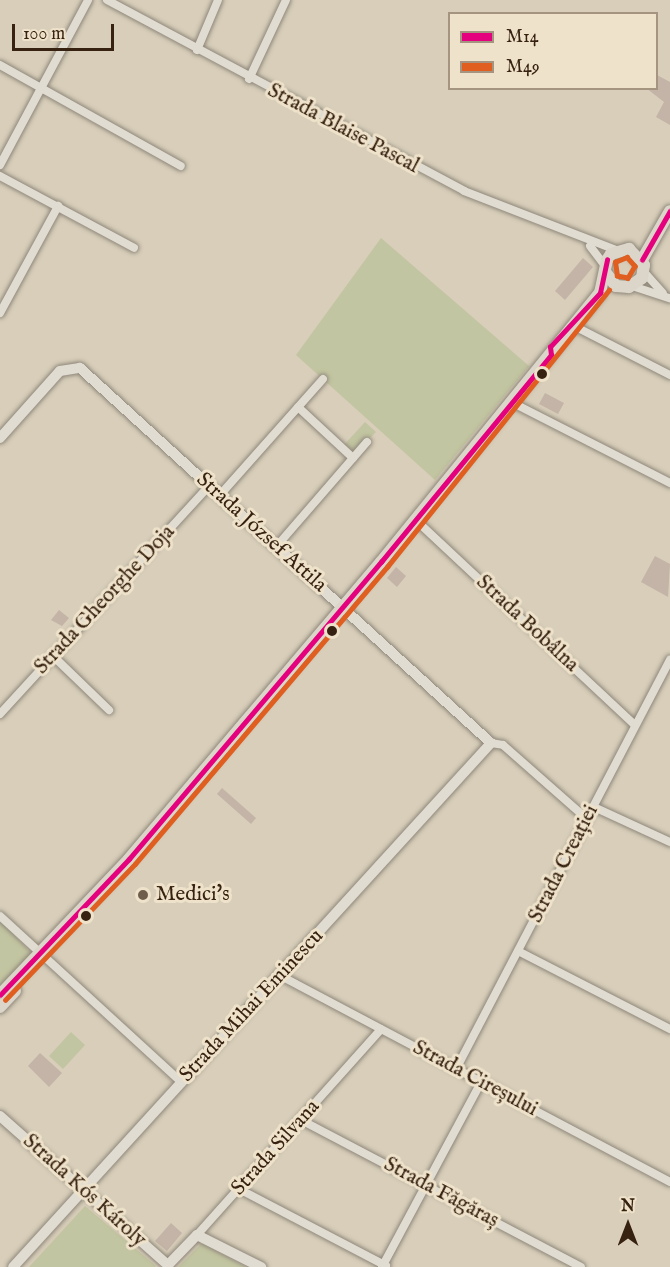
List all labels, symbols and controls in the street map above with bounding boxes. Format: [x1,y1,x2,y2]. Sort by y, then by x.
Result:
scale bar [15,12,117,50]
legend [448,12,658,90]
text: 100 m [23,23,65,46]
text: M14 [506,26,538,49]
text: M49 [506,56,540,79]
street label: Strada Blaise Pascal [263,78,423,180]
unlabelled marker [536,368,548,380]
street label: Strada József Attila [191,468,331,598]
street label: Strada Gheorghe Doja [29,520,181,680]
street label: Strada Bobâlna [470,570,584,678]
unlabelled marker [326,625,338,637]
street label: Strada Creației [523,801,605,927]
place label: Medici's [156,882,230,908]
marker: Medici's [134,886,152,904]
unlabelled marker [80,910,92,922]
street label: Strada Mihai Eminescu [175,924,329,1088]
street label: Strada Cireșului [408,1035,542,1123]
street label: Strada Silvana [226,1095,326,1201]
street label: Strada Kós Károly [17,1129,151,1253]
street label: Strada Făgăraș [379,1152,503,1234]
north arrow [598,1195,658,1255]
text: N [621,1197,635,1217]

